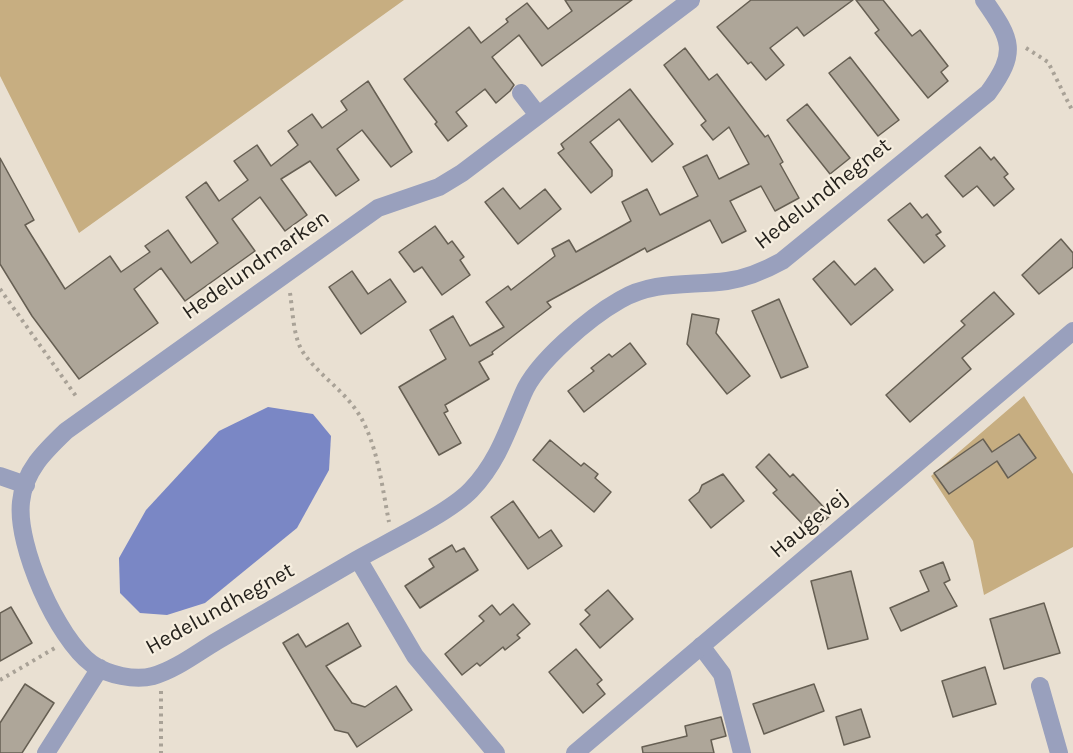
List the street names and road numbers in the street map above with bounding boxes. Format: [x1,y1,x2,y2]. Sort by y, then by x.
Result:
street label: Hedelundhegnet [749,133,897,255]
street label: Hedelundmarken [177,204,335,326]
street label: Haugevej [765,484,853,564]
street label: Hedelundhegnet [141,557,299,661]

